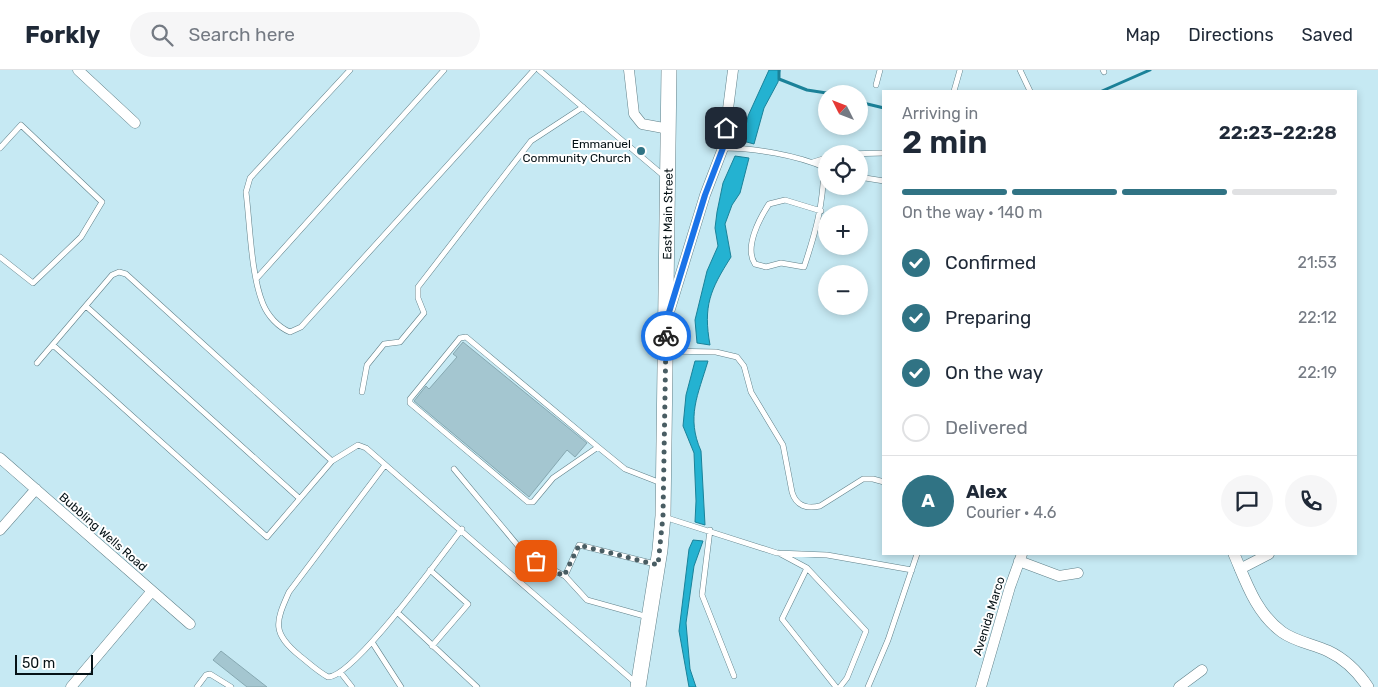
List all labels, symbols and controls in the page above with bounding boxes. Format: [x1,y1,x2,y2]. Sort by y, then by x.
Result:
search box [130,12,480,57]
text: Forkly [25,21,100,49]
icon: search [148,21,176,49]
text: Search here [188,23,295,46]
text: Map [1125,24,1160,46]
text: Directions [1188,24,1274,46]
text: Saved [1302,24,1353,46]
north arrow [818,85,868,135]
map controls [818,85,868,315]
text: Arriving in [902,104,978,123]
pin [705,107,747,149]
icon: home [712,114,740,142]
text: 22:23–22:28 [1219,121,1337,144]
text: 2 min [902,123,987,161]
place label: Emmanuel Community Church [523,137,631,165]
marker: Emmanuel Community Church [635,145,647,157]
button: locate [818,145,868,195]
street label: East Main Street [660,168,676,260]
text: On the way · 140 m [902,203,1042,222]
button: + [818,205,868,255]
icon: check [902,249,930,277]
text: Confirmed [945,251,1036,274]
text: 21:53 [1298,253,1337,272]
button: − [818,265,868,315]
icon: check [902,304,930,332]
text: Preparing [945,306,1031,329]
text: 22:12 [1298,308,1337,327]
courier [641,311,691,361]
icon: bike [652,322,680,350]
icon: check [902,359,930,387]
text: On the way [945,361,1043,384]
text: 22:19 [1298,363,1337,382]
text: Delivered [945,416,1028,439]
button: chat [1221,475,1273,527]
button: phone [1285,475,1337,527]
text: Alex [966,480,1007,503]
text: A [921,489,935,512]
street label: Bubbling Wells Road [56,490,150,574]
text: Courier · 4.6 [966,503,1056,522]
pin [515,540,557,582]
icon: bag [522,547,550,575]
street label: Avenida Marco [970,575,1008,657]
scale bar [15,652,92,675]
text: 50 m [22,655,55,672]

